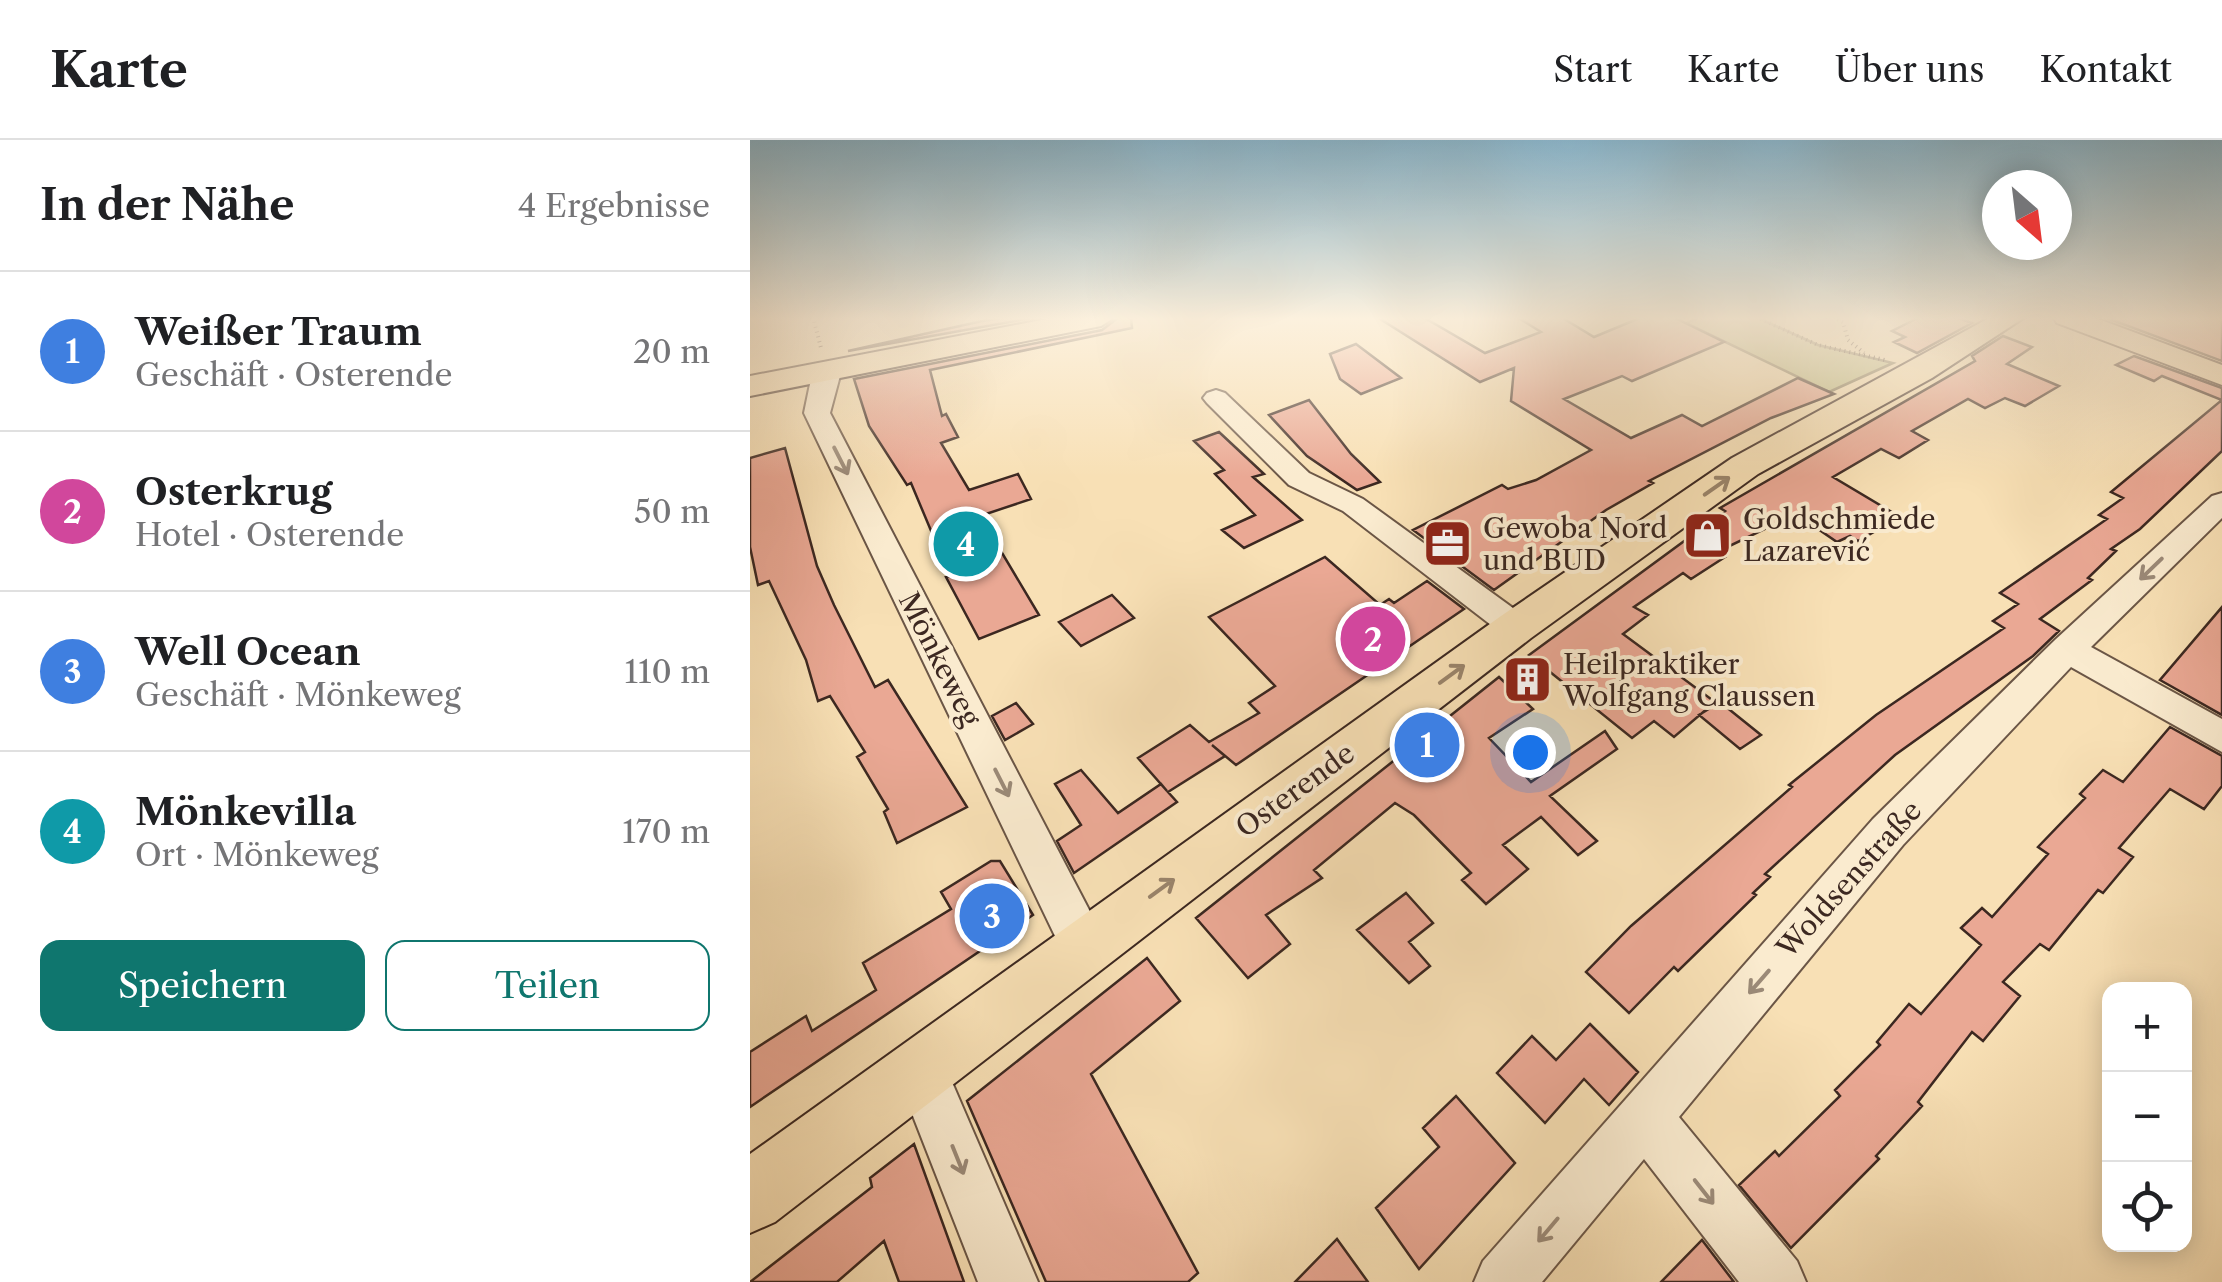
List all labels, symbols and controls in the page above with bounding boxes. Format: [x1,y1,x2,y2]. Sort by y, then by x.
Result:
text: Karte [50,40,188,99]
text: Start [1553,48,1632,91]
text: Karte [1687,48,1780,91]
text: Über uns [1835,48,1984,91]
text: Kontakt [2039,48,2172,91]
north arrow [1982,170,2072,260]
text: In der Nähe [40,179,294,231]
text: 4 Ergebnisse [518,186,710,225]
text: Weißer Traum [135,308,422,355]
text: 1 [65,332,80,371]
text: 20 m [633,332,710,371]
text: Geschäft · Osterende [135,355,453,394]
one-way arrow [832,446,851,475]
text: Osterkrug [135,468,332,515]
one-way arrow [1702,476,1730,497]
text: 2 [63,492,82,531]
text: 50 m [634,492,710,531]
place label: Goldschmiede Lazarević [1743,502,1936,568]
pin: 4 [934,506,998,582]
shop icon: Goldschmiede Lazarević [1682,509,1734,561]
place label: Gewoba Nord und BUD [1483,511,1667,577]
text: Hotel · Osterende [135,515,404,554]
office icon: Gewoba Nord und BUD [1422,518,1474,570]
one-way arrow [2139,557,2163,581]
street label: Mönkeweg [892,586,988,732]
pin: 2 [1340,602,1406,676]
text: Well Ocean [135,628,360,675]
place label: Heilpraktiker Wolfgang Claussen [1562,647,1815,713]
text: 3 [63,652,82,691]
text: 110 m [624,652,710,691]
building icon: Heilpraktiker Wolfgang Claussen [1502,654,1554,706]
one-way arrow [1438,664,1465,685]
text: Geschäft · Mönkeweg [135,675,461,714]
pin: 1 [1394,708,1460,782]
your location [1505,727,1556,778]
street label: Osterende [1229,736,1361,844]
one-way arrow [993,768,1012,797]
text: Mönkevilla [135,788,356,835]
street label: Woldsenstraße [1769,793,1928,965]
text: 4 [63,812,82,851]
text: 170 m [622,812,710,851]
text: Ort · Mönkeweg [135,835,379,874]
pin: 3 [960,878,1024,954]
one-way arrow [1148,878,1175,899]
button: Speichern [40,940,365,1031]
button: Teilen [385,940,710,1031]
one-way arrow [1747,969,1770,994]
map controls [2102,982,2192,1252]
button: + [2102,982,2192,1072]
button: − [2102,1072,2192,1162]
one-way arrow [950,1144,968,1175]
button: locate [2102,1162,2192,1252]
one-way arrow [1693,1179,1715,1205]
one-way arrow [1537,1216,1559,1242]

